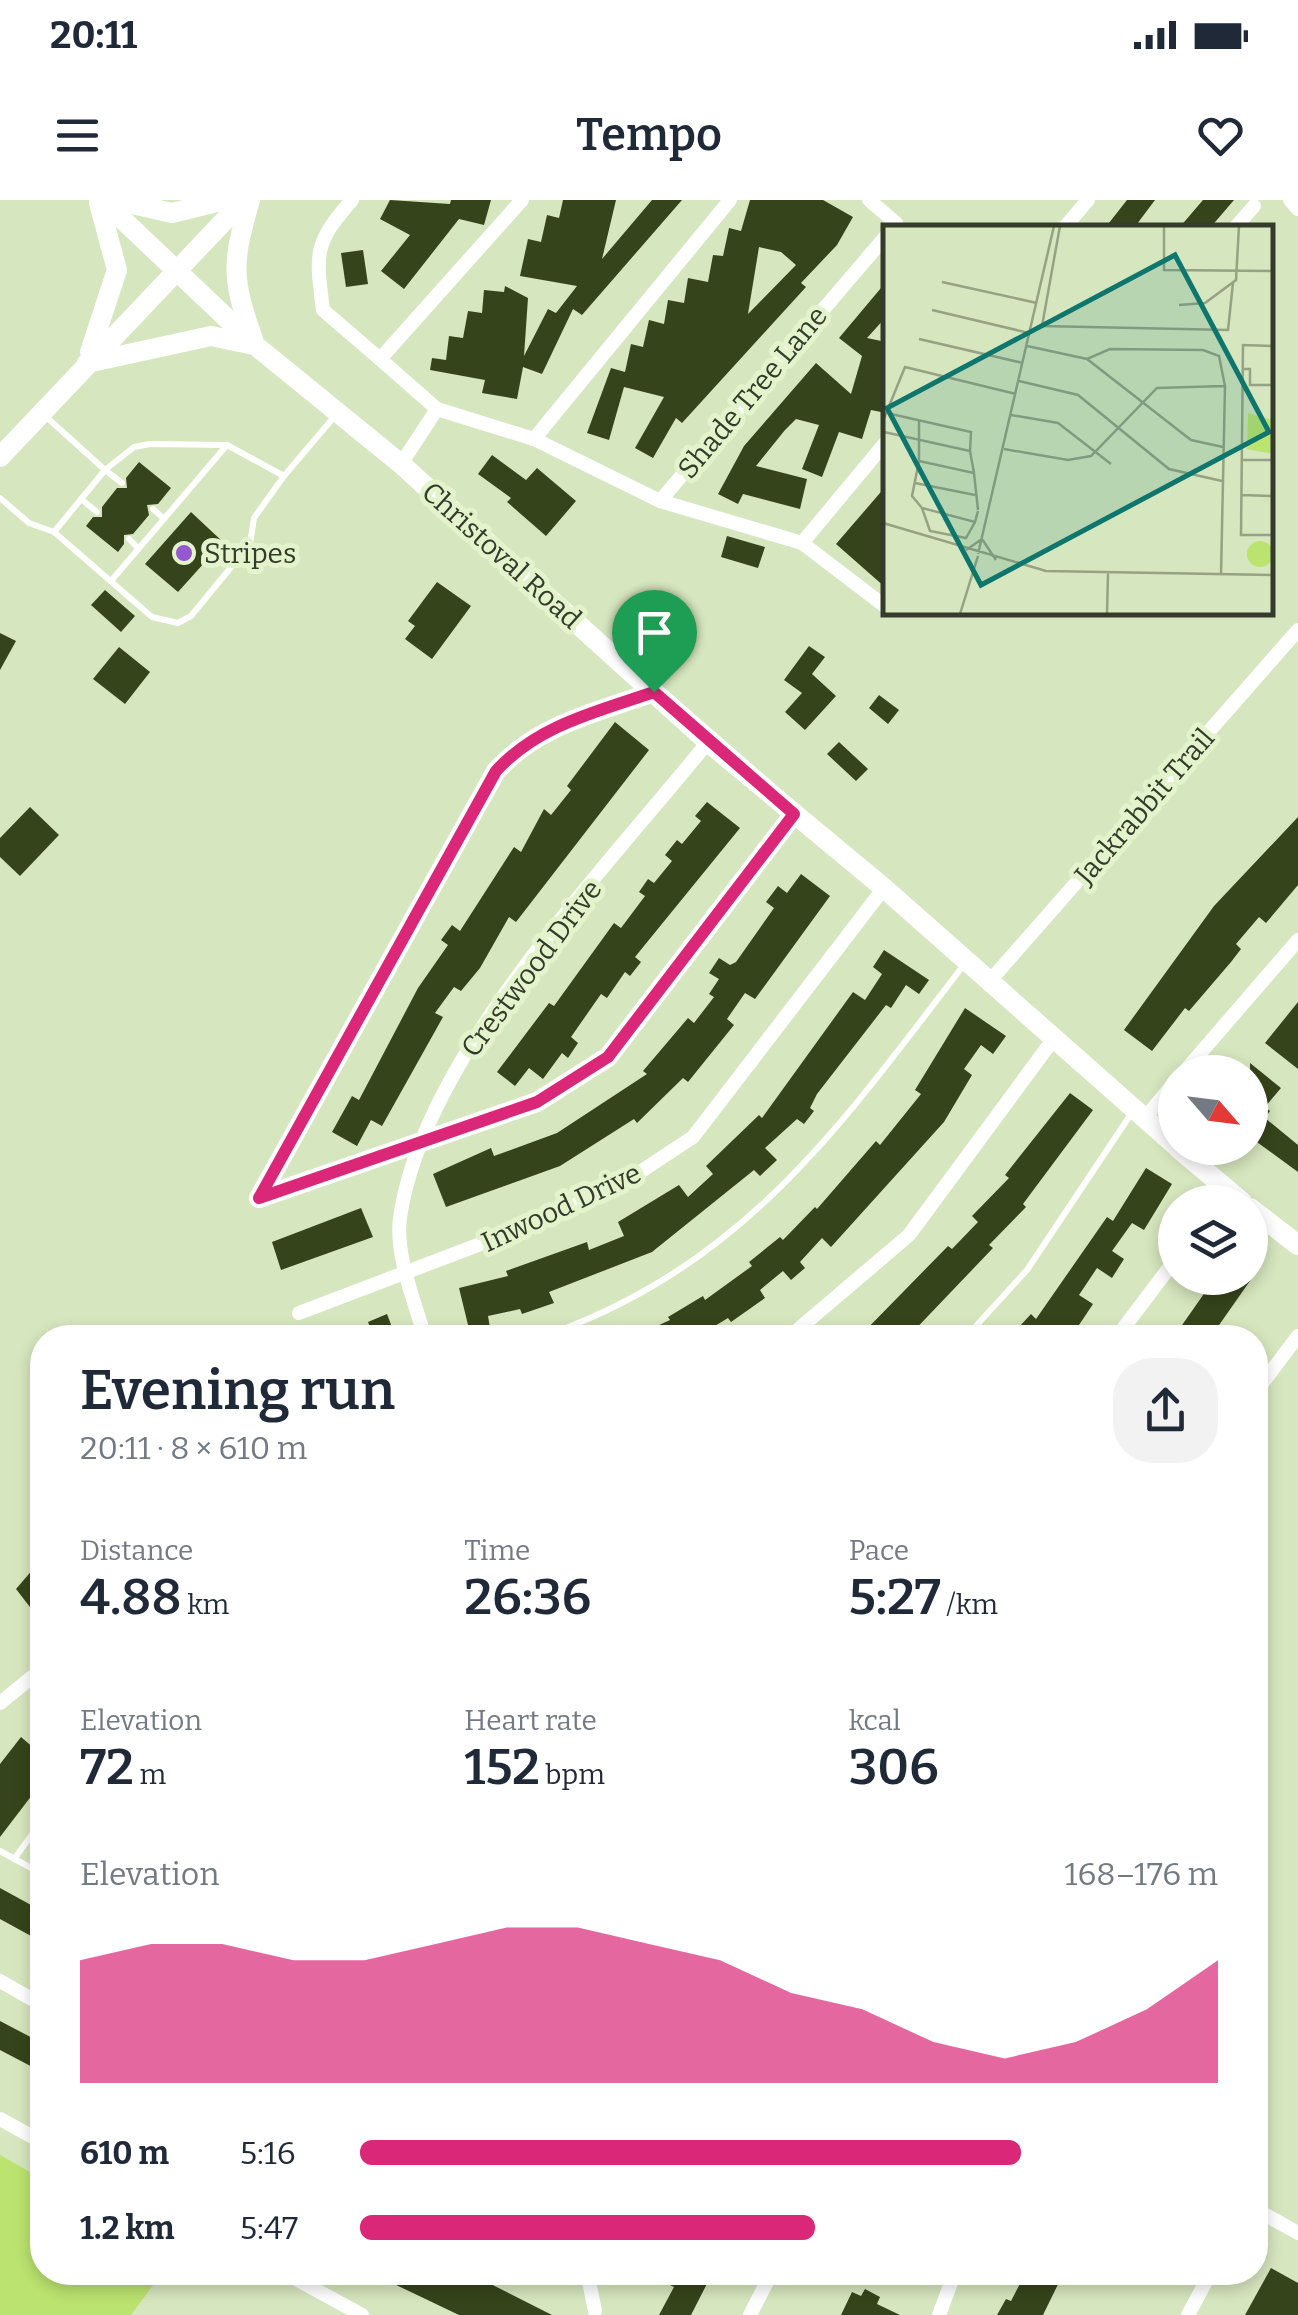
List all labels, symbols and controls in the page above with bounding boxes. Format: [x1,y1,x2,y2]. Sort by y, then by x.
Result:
text: 20:11 [50,12,137,58]
icon: menu [50,108,105,163]
text: Tempo [576,108,722,162]
icon: heart [1193,108,1248,163]
inset map [883,225,1273,615]
street label: Shade Tree Lane [671,300,834,485]
street label: Christoval Road [415,475,588,635]
place label: Stripes [204,537,296,570]
marker: Stripes [173,542,195,564]
pin [612,590,697,693]
icon: arrive [627,605,682,660]
street label: Jackrabbit Trail [1067,722,1221,892]
street label: Crestwood Drive [454,873,609,1063]
north arrow [1158,1055,1268,1165]
map controls [1158,1055,1268,1295]
street label: Inwood Drive [476,1156,646,1259]
button: layers [1158,1185,1268,1295]
text: Evening run [80,1358,395,1424]
button: share [1113,1358,1218,1463]
text: 20:11 · 8 × 610 m [80,1429,307,1467]
text: Distance [80,1534,193,1567]
text: Time [464,1534,530,1567]
text: Pace [849,1534,909,1567]
text: 4.88 [80,1567,182,1627]
text: 26:36 [464,1567,591,1627]
text: 5:27 [849,1567,941,1627]
text: km [182,1588,229,1621]
text: /km [941,1588,998,1621]
text: Elevation [80,1704,202,1737]
text: Heart rate [464,1704,597,1737]
text: kcal [849,1704,901,1737]
text: 72 [80,1737,134,1797]
text: 152 [464,1737,540,1797]
text: 306 [849,1737,939,1797]
text: m [134,1758,166,1791]
text: bpm [540,1758,605,1791]
text: Elevation [80,1855,220,1893]
text: 168–176 m [1065,1855,1218,1893]
text: 610 m [80,2134,169,2172]
text: 5:16 [240,2134,296,2172]
text: 1.2 km [80,2209,175,2247]
text: 5:47 [240,2209,298,2247]

